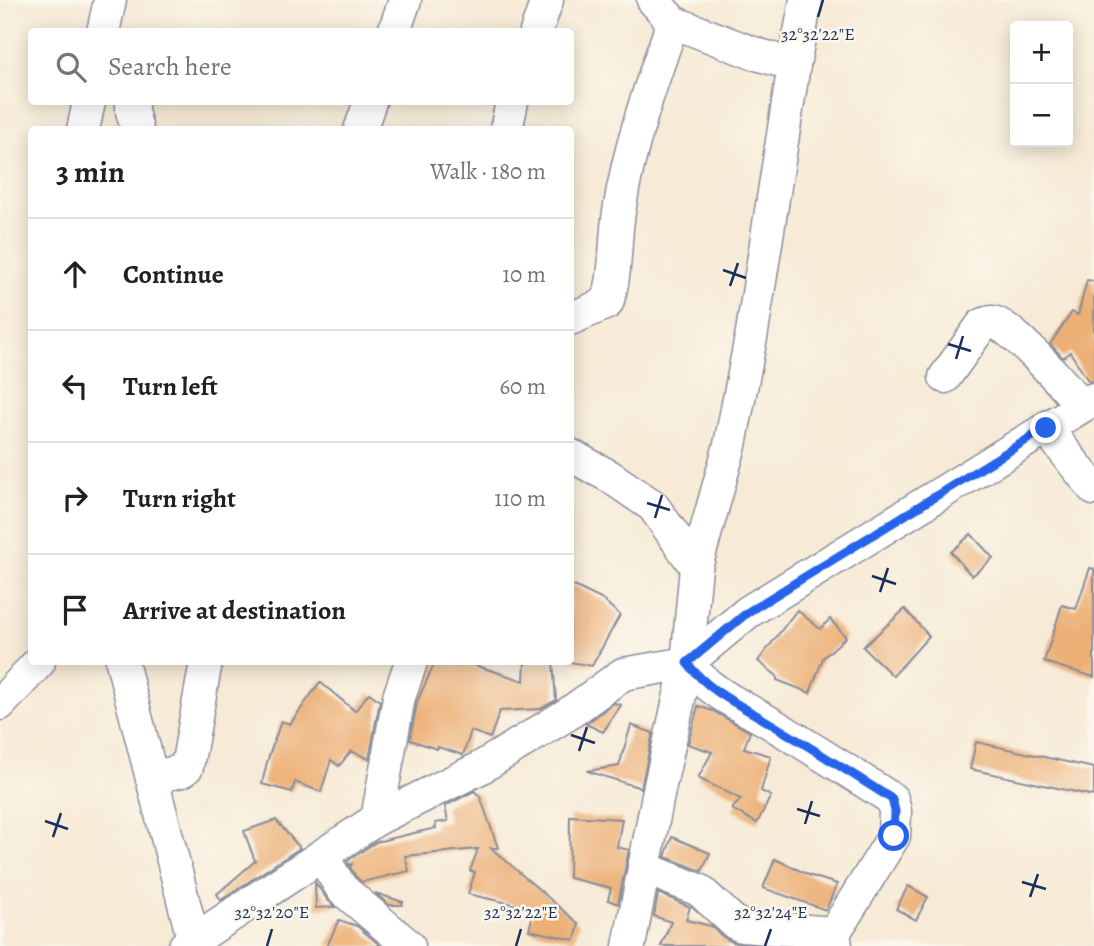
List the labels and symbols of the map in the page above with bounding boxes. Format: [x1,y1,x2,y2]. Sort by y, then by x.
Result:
text: 32°32'22"E [781,22,855,46]
route end [1030,412,1061,443]
route start [878,820,909,851]
text: 32°32'20"E [235,900,309,924]
text: 32°32'22"E [484,900,558,924]
text: 32°32'24"E [734,900,808,924]

